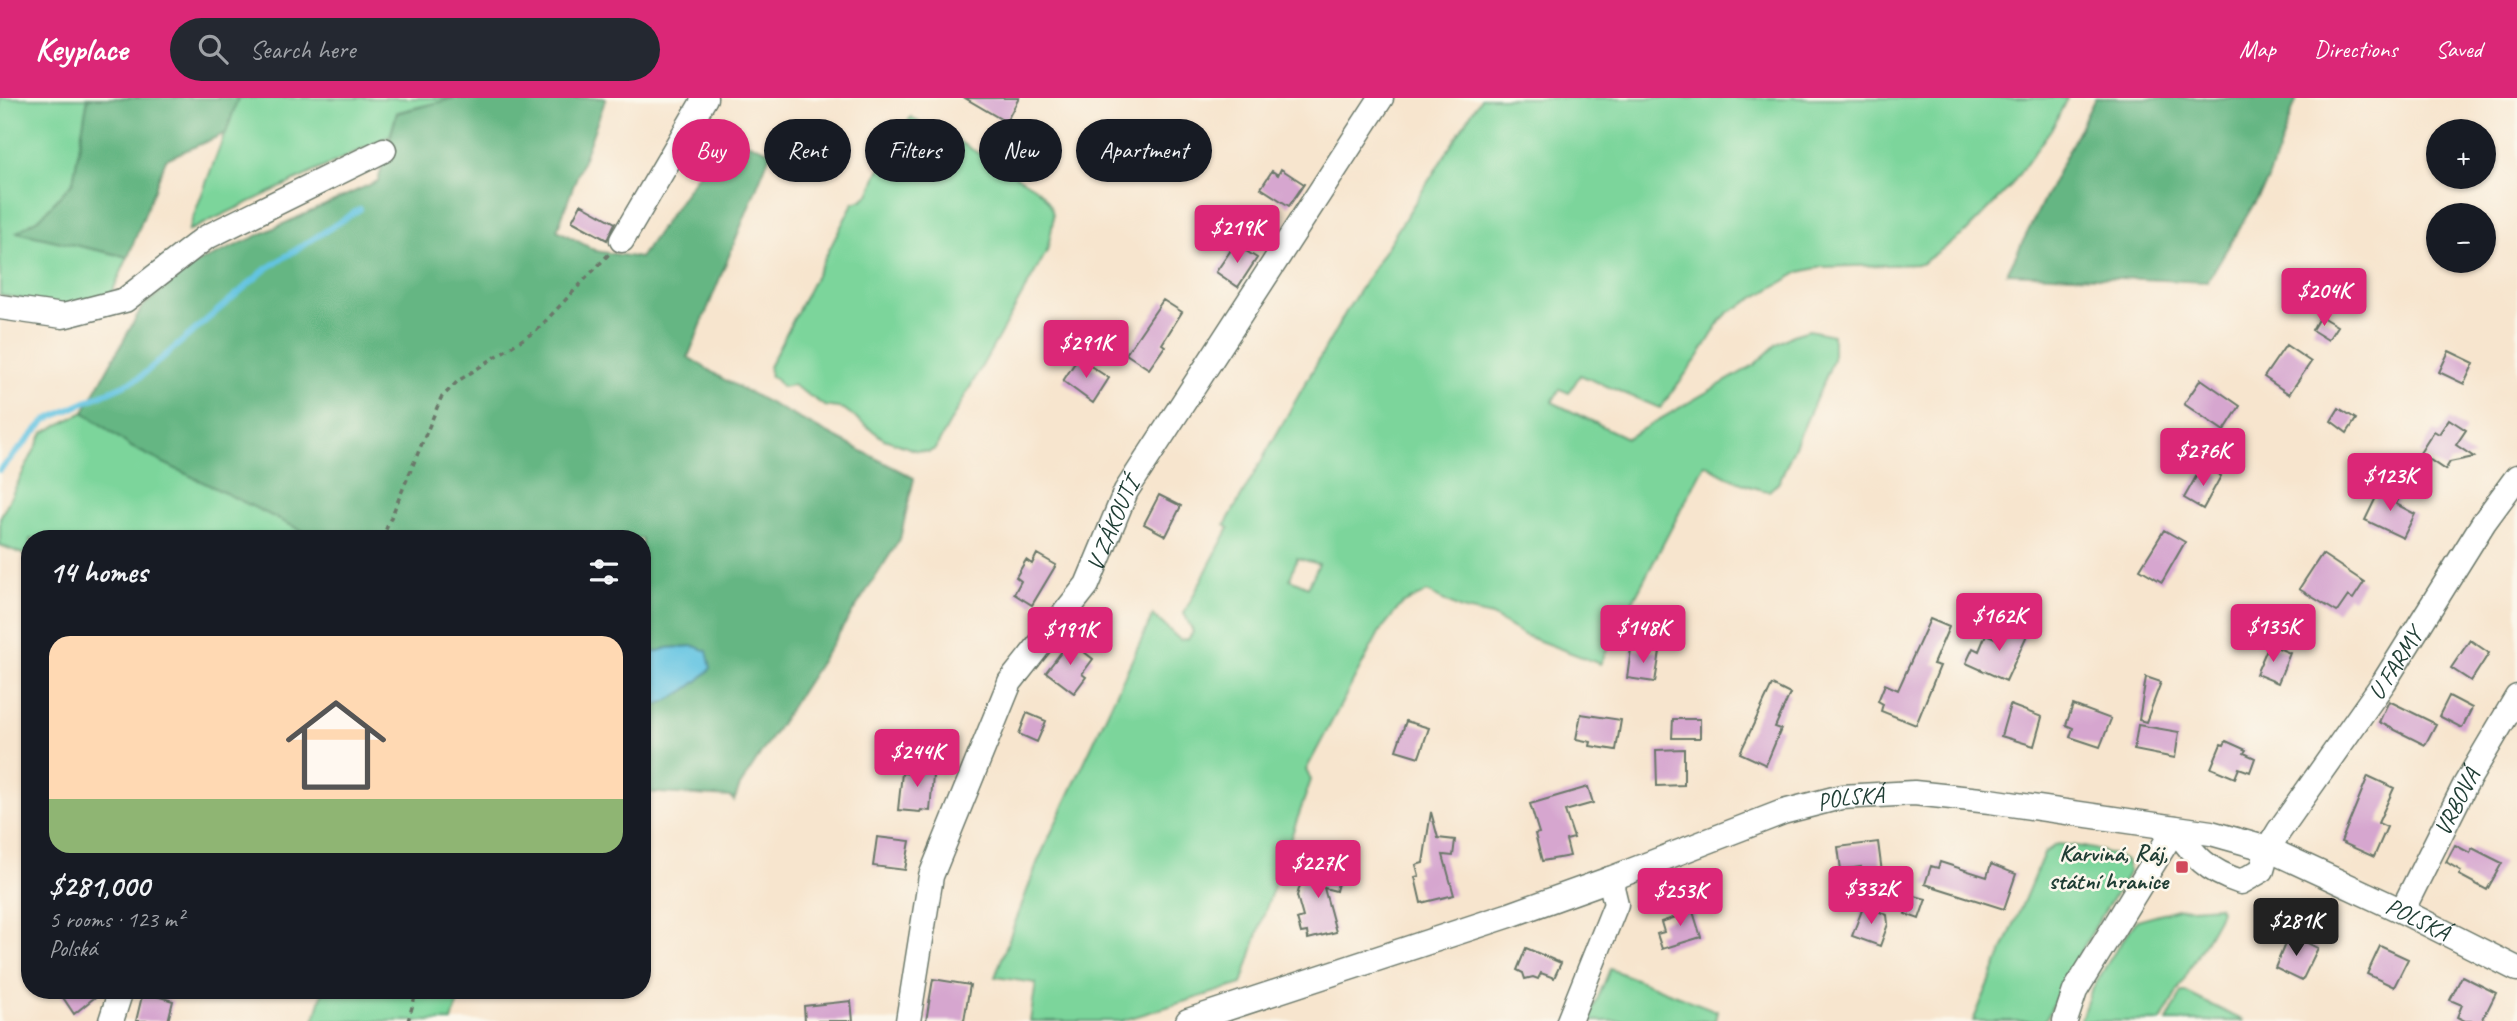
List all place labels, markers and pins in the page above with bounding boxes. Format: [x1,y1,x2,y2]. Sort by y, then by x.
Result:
pin: $219K [1188,206,1286,265]
pin: $204K [2275,268,2373,328]
pin: $291K [1037,320,1135,380]
pin: $276K [2154,428,2252,488]
pin: $123K [2341,454,2439,513]
pin: $162K [1950,594,2048,653]
pin: $135K [2224,604,2322,664]
pin: $148K [1594,606,1692,665]
pin: $191K [1021,608,1119,667]
pin: $244K [868,730,966,789]
place label: Karviná, Ráj, státní hranice [2049,838,2170,896]
pin: $227K [1269,840,1367,900]
marker: Karviná, Ráj, státní hranice [2174,859,2190,875]
pin: $332K [1822,866,1920,926]
pin: $253K [1631,868,1729,928]
pin: $281K [2247,898,2345,958]

